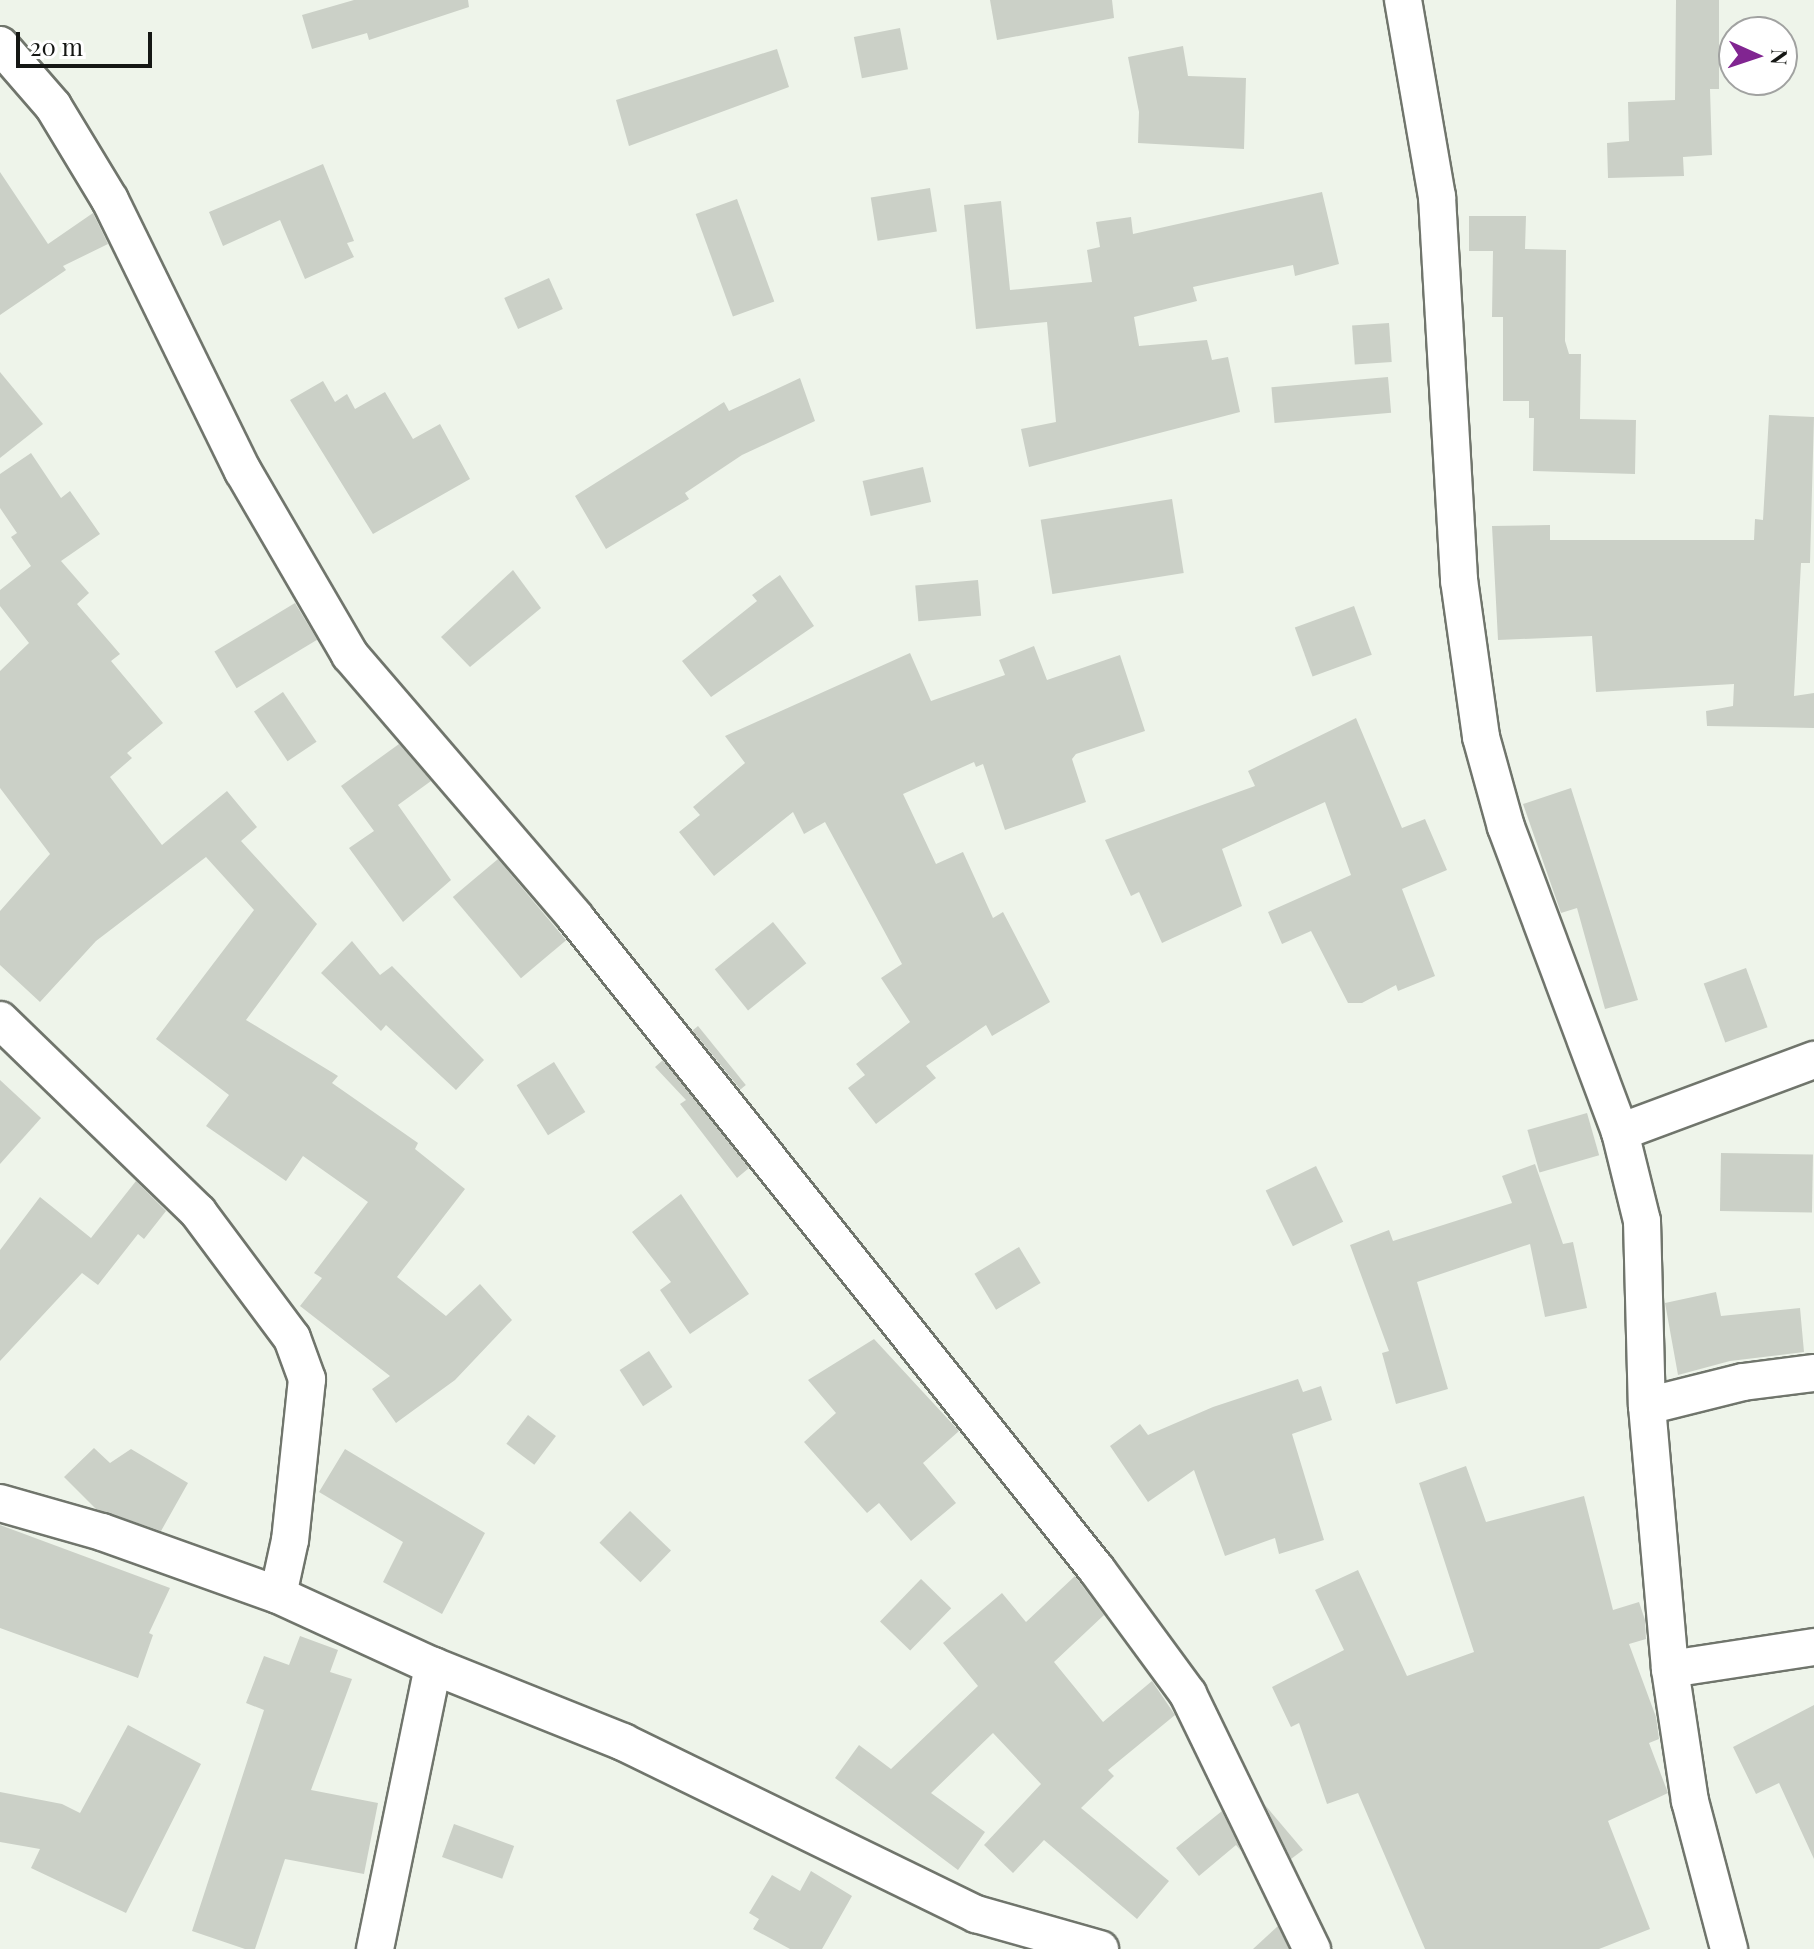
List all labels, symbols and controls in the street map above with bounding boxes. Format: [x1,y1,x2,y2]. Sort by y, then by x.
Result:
scale bar [20,16,156,66]
north arrow [1718,16,1798,96]
text: 20 m [30,30,83,62]
text: N [1765,48,1795,66]

